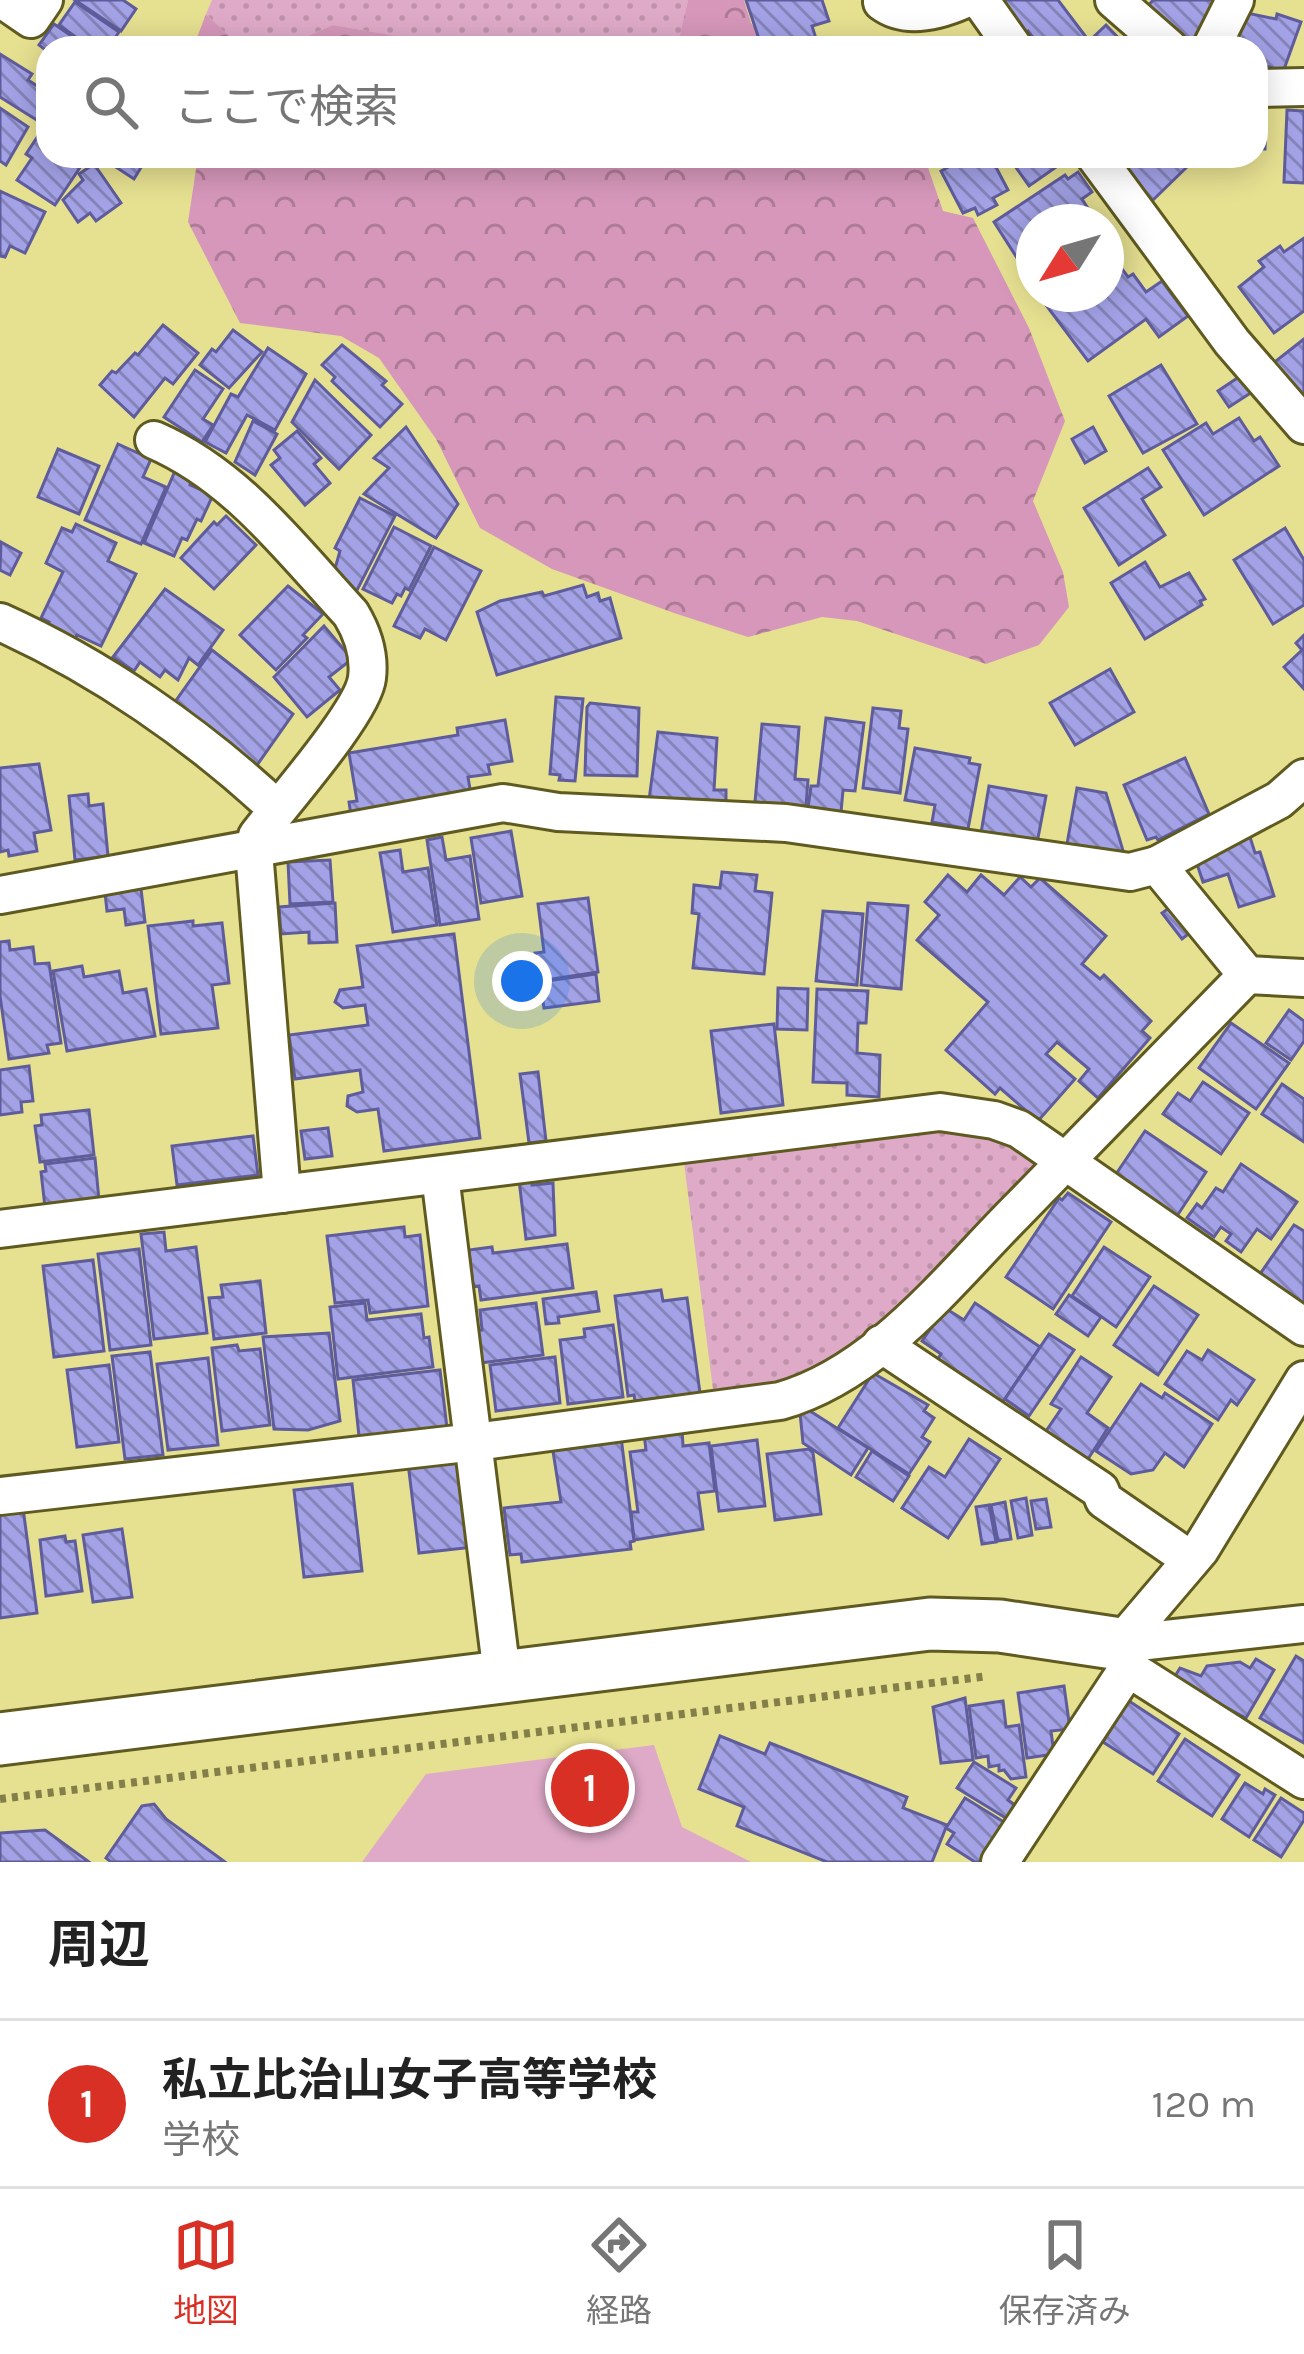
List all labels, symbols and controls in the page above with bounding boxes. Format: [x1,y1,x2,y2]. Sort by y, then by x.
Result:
search box [36,36,1268,168]
icon: search [78,69,144,135]
text: ここで検索 [174,81,399,133]
north arrow [1016,204,1124,312]
your location [492,951,552,1011]
pin: 1 [551,1743,629,1833]
text: 周辺 [48,1915,150,1975]
text: 私立比治山女子高等学校 [162,2054,657,2106]
text: 1 [80,2081,94,2127]
text: 120 m [1152,2081,1256,2127]
text: 学校 [162,2117,240,2163]
tab: 地図 [173,2212,239,2332]
tab: 経路 [586,2212,652,2332]
tab: 保存済み [999,2212,1131,2332]

